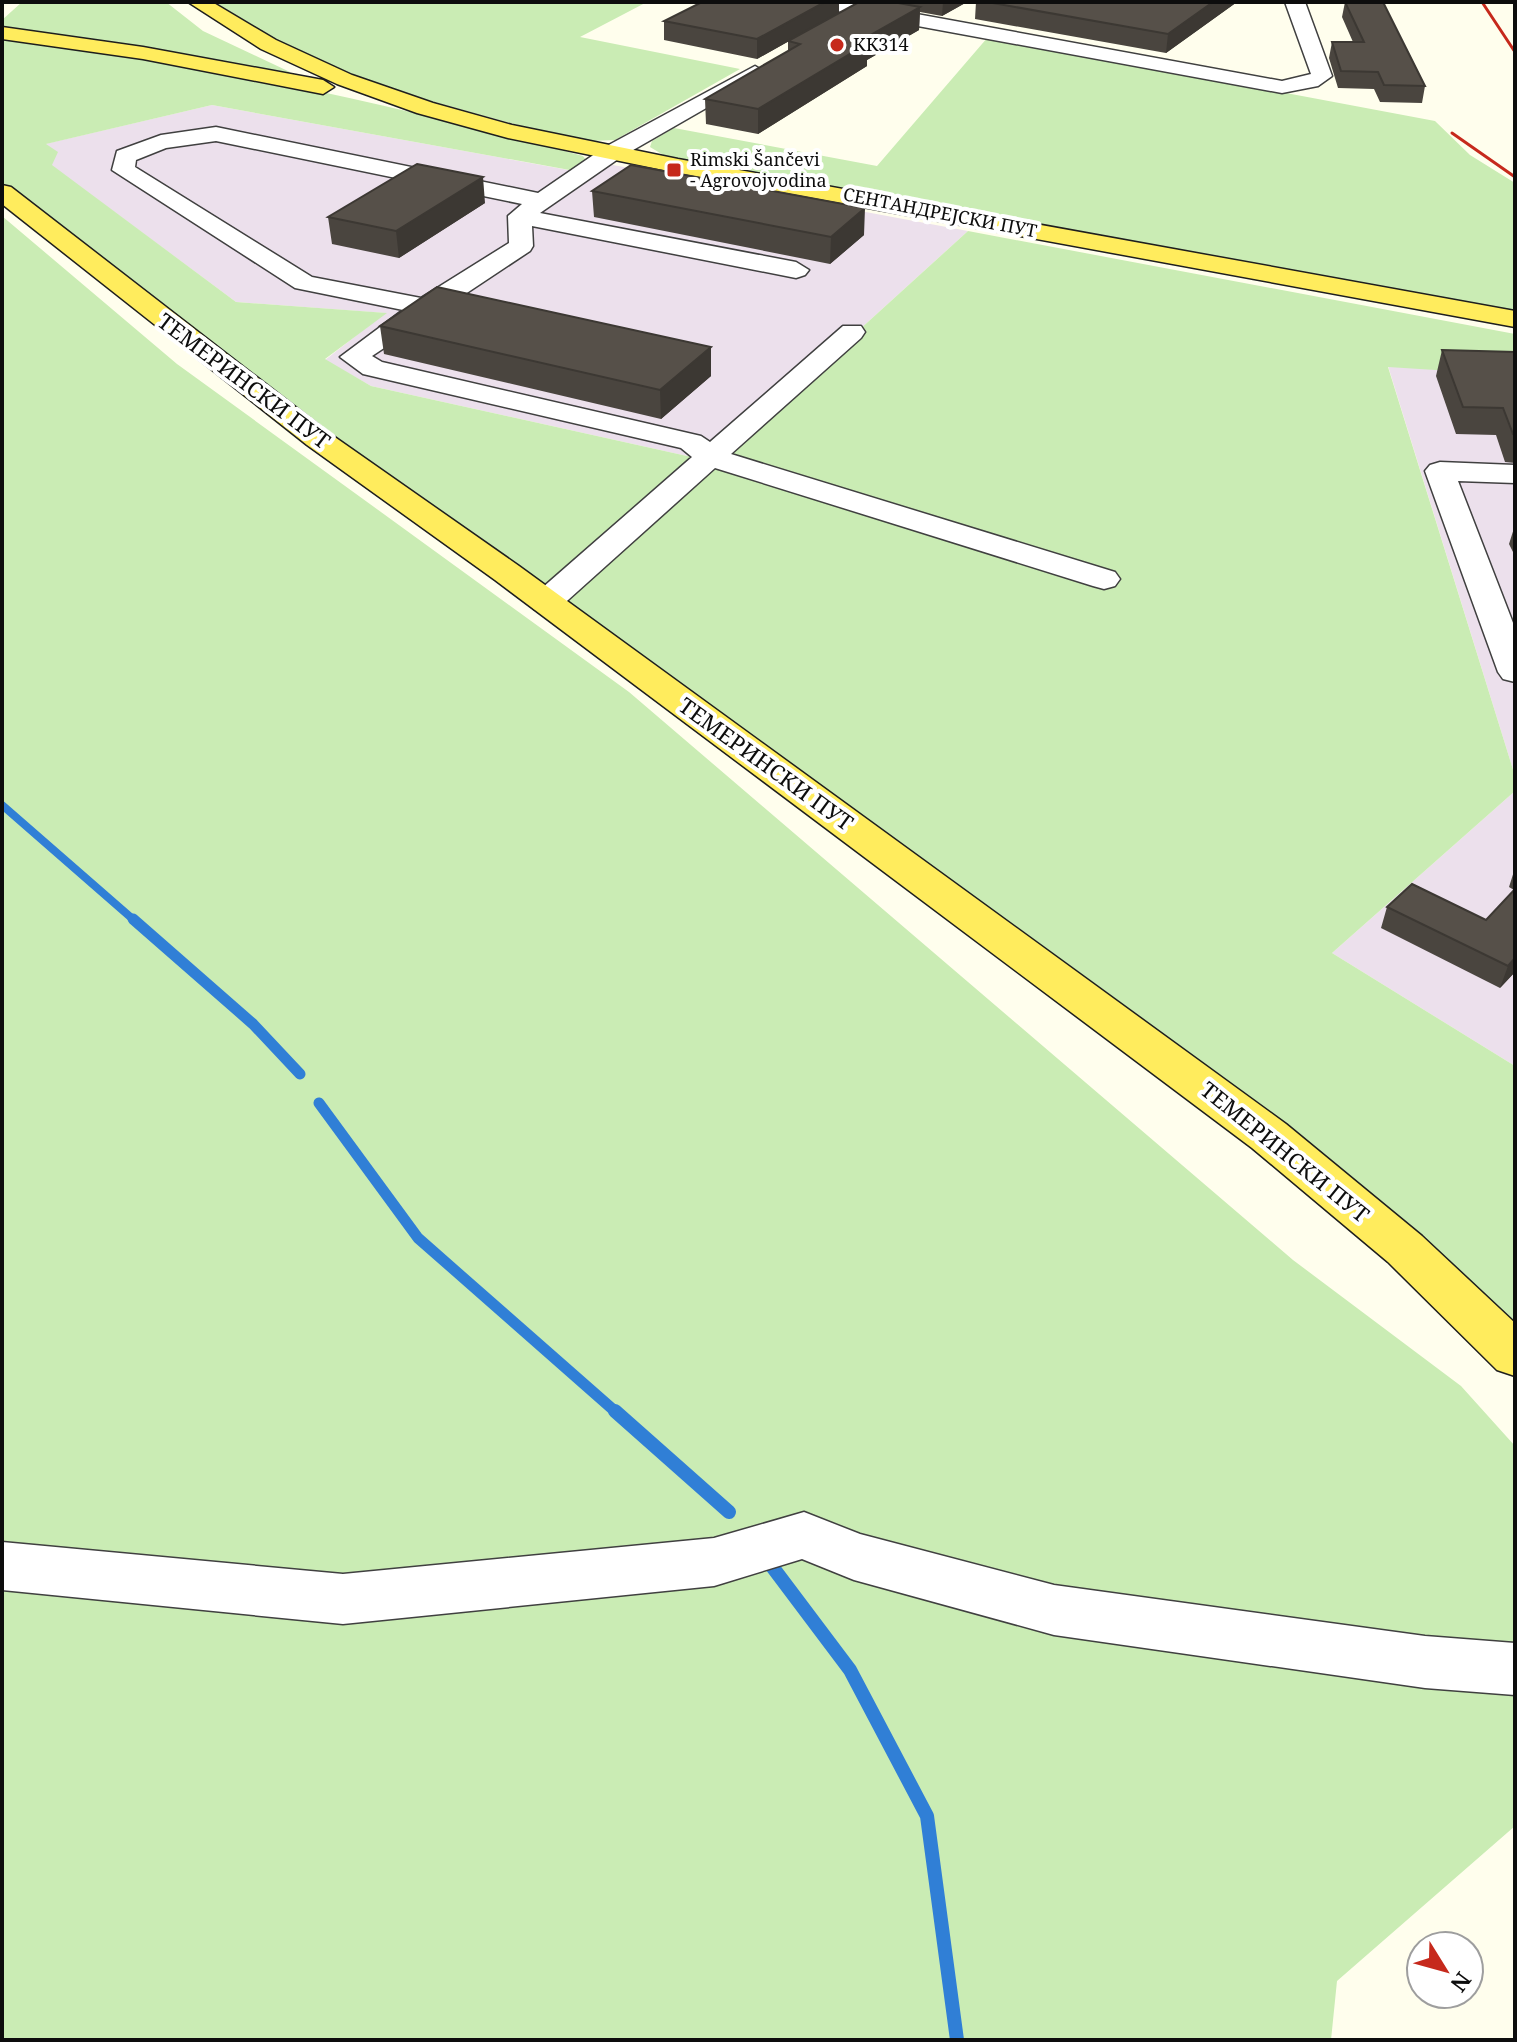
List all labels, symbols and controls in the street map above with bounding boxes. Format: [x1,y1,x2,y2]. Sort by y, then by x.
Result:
place label: КК314 [853,32,909,56]
marker: КК314 [828,36,846,54]
place label: Rimski Šančevi - Agrovojvodina [690,147,827,192]
marker: Rimski Šančevi - Agrovojvodina [665,161,683,179]
street label: СЕНТАНДРЕЈСКИ ПУТ [841,181,1039,243]
street label: ТЕМЕРИНСКИ ПУТ [152,305,337,455]
street label: ТЕМЕРИНСКИ ПУТ [673,690,860,837]
street label: ТЕМЕРИНСКИ ПУТ [1195,1074,1376,1229]
north arrow [1405,1930,1485,2010]
text: N [1445,1967,1479,1999]

